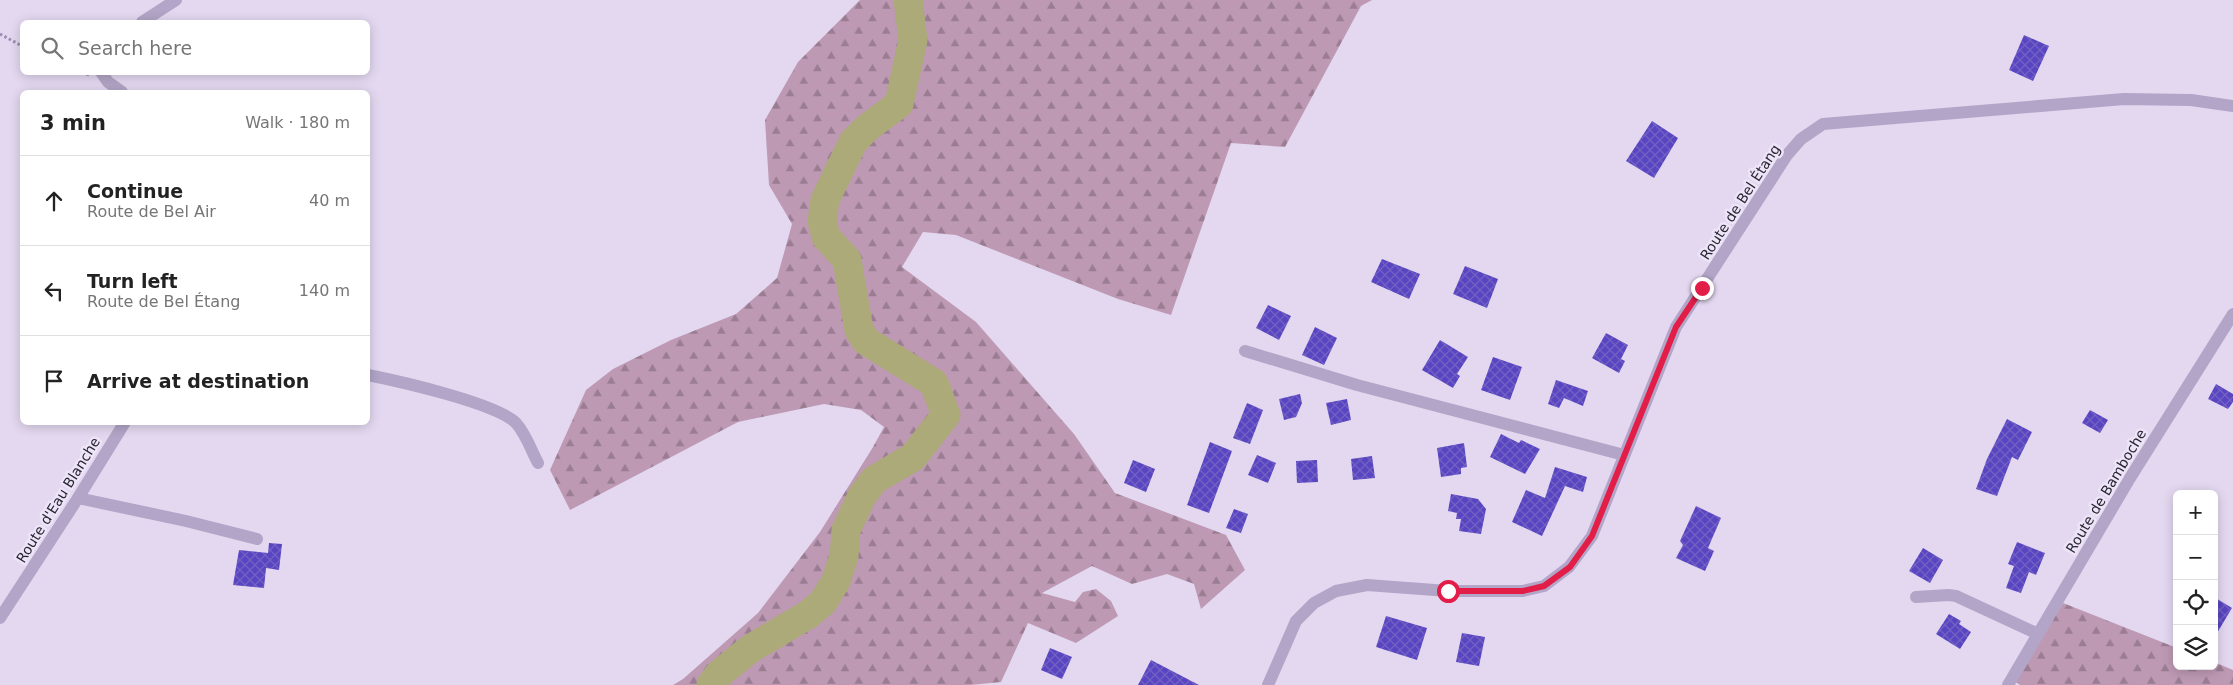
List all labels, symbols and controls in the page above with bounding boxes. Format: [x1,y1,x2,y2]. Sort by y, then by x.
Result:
search box [20,20,370,75]
icon: search [38,34,66,62]
text: Search here [78,37,192,59]
text: 3 min [40,111,106,135]
text: Walk · 180 m [245,113,350,132]
street label: Route de Bel Étang [1697,141,1783,263]
text: Continue [87,180,183,202]
icon: ahead [40,187,68,215]
text: 40 m [309,191,350,210]
text: Route de Bel Air [87,202,216,221]
text: Turn left [87,270,178,292]
icon: left [40,277,68,305]
route end [1691,277,1714,300]
text: 140 m [299,281,350,300]
text: Route de Bel Étang [87,292,240,311]
icon: arrive [40,367,68,395]
text: Arrive at destination [87,370,309,392]
street label: Route de Bamboche [2063,426,2149,556]
street label: Route d'Eau Blanche [13,434,103,566]
map controls [2173,490,2218,670]
button: + [2173,490,2218,535]
button: − [2173,535,2218,580]
route start [1437,580,1460,603]
button: locate [2173,580,2218,625]
button: layers [2173,625,2218,670]

